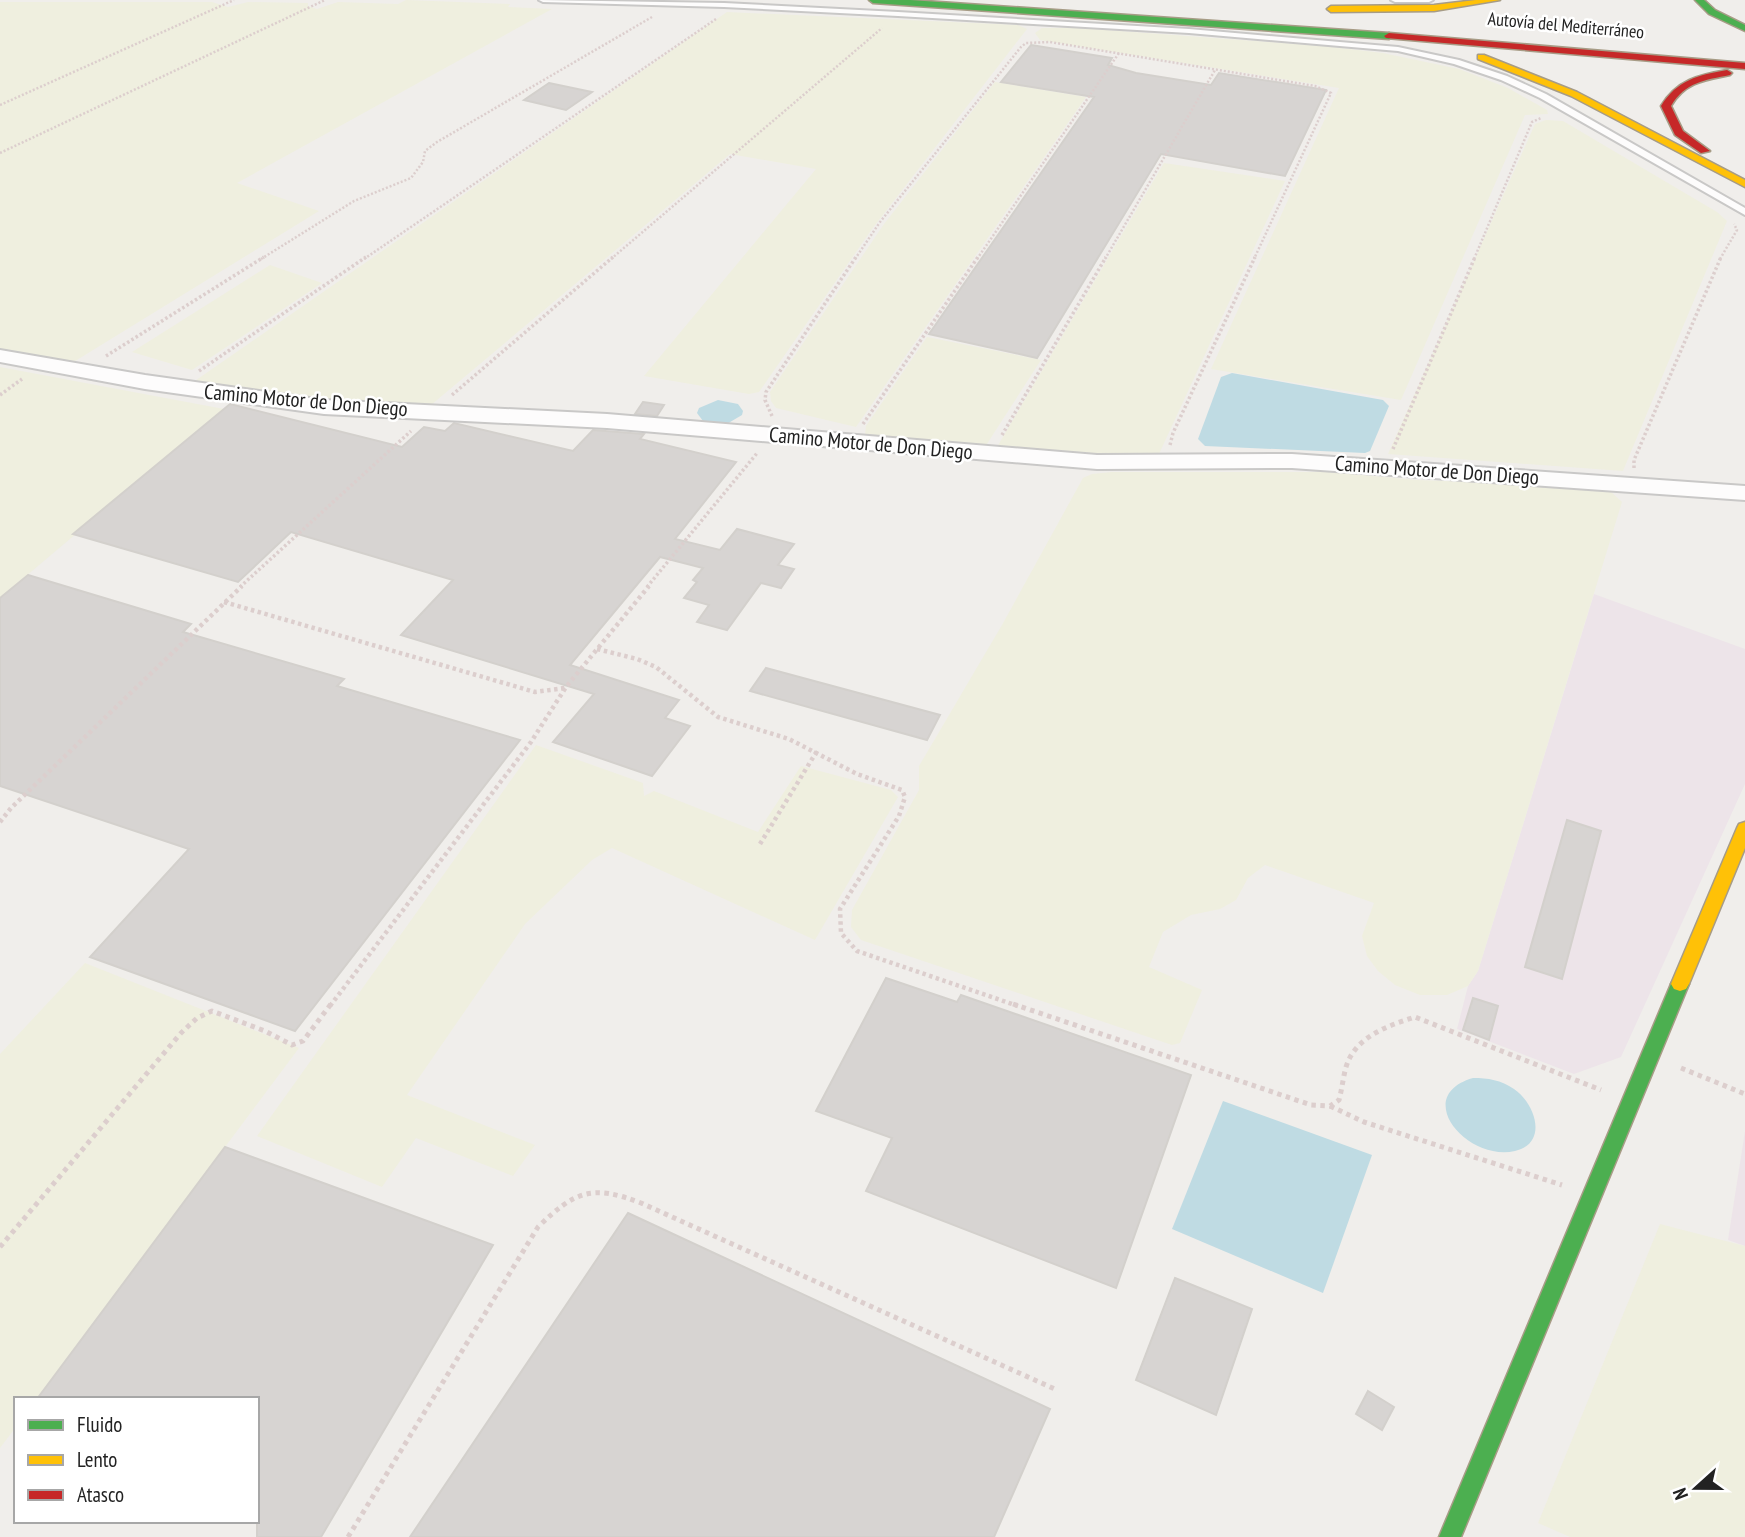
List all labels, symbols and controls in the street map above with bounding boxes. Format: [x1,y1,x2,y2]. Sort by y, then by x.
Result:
street label: Autovía del Mediterráneo [1487,7,1645,43]
street label: Camino Motor de Don Diego [203,378,409,422]
street label: Camino Motor de Don Diego [768,421,974,465]
street label: Camino Motor de Don Diego [1334,449,1540,491]
legend [14,1397,259,1523]
text: Fluido [77,1411,122,1438]
text: Lento [77,1446,117,1473]
north arrow [1661,1453,1731,1523]
text: Atasco [77,1481,124,1508]
text: N [1667,1485,1693,1503]

